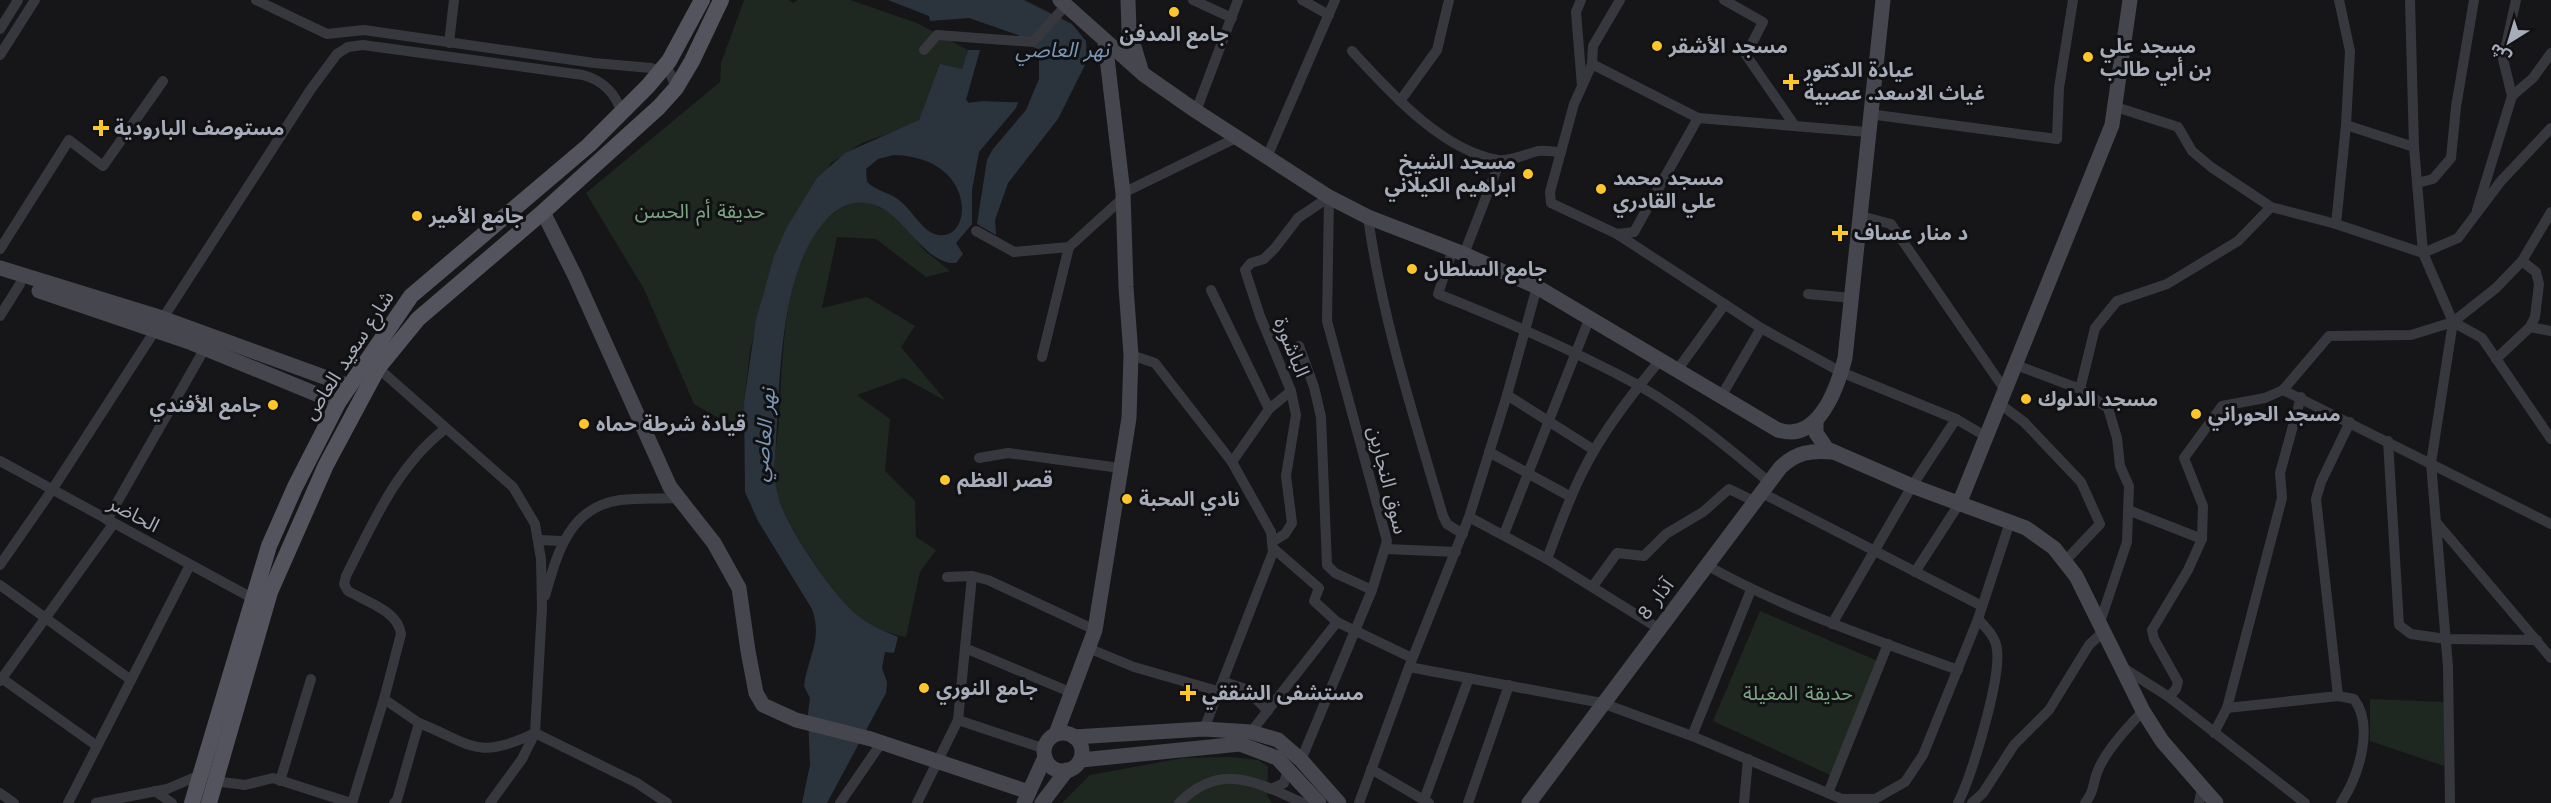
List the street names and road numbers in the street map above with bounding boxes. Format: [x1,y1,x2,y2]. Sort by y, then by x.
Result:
street label: شارع سعيد العاص [297,286,401,426]
street label: الباشورة [1269,314,1315,380]
street label: سوق النجارين [1363,424,1413,536]
street label: الحاضر [103,490,164,537]
street label: 8 آذار [1632,573,1679,624]

